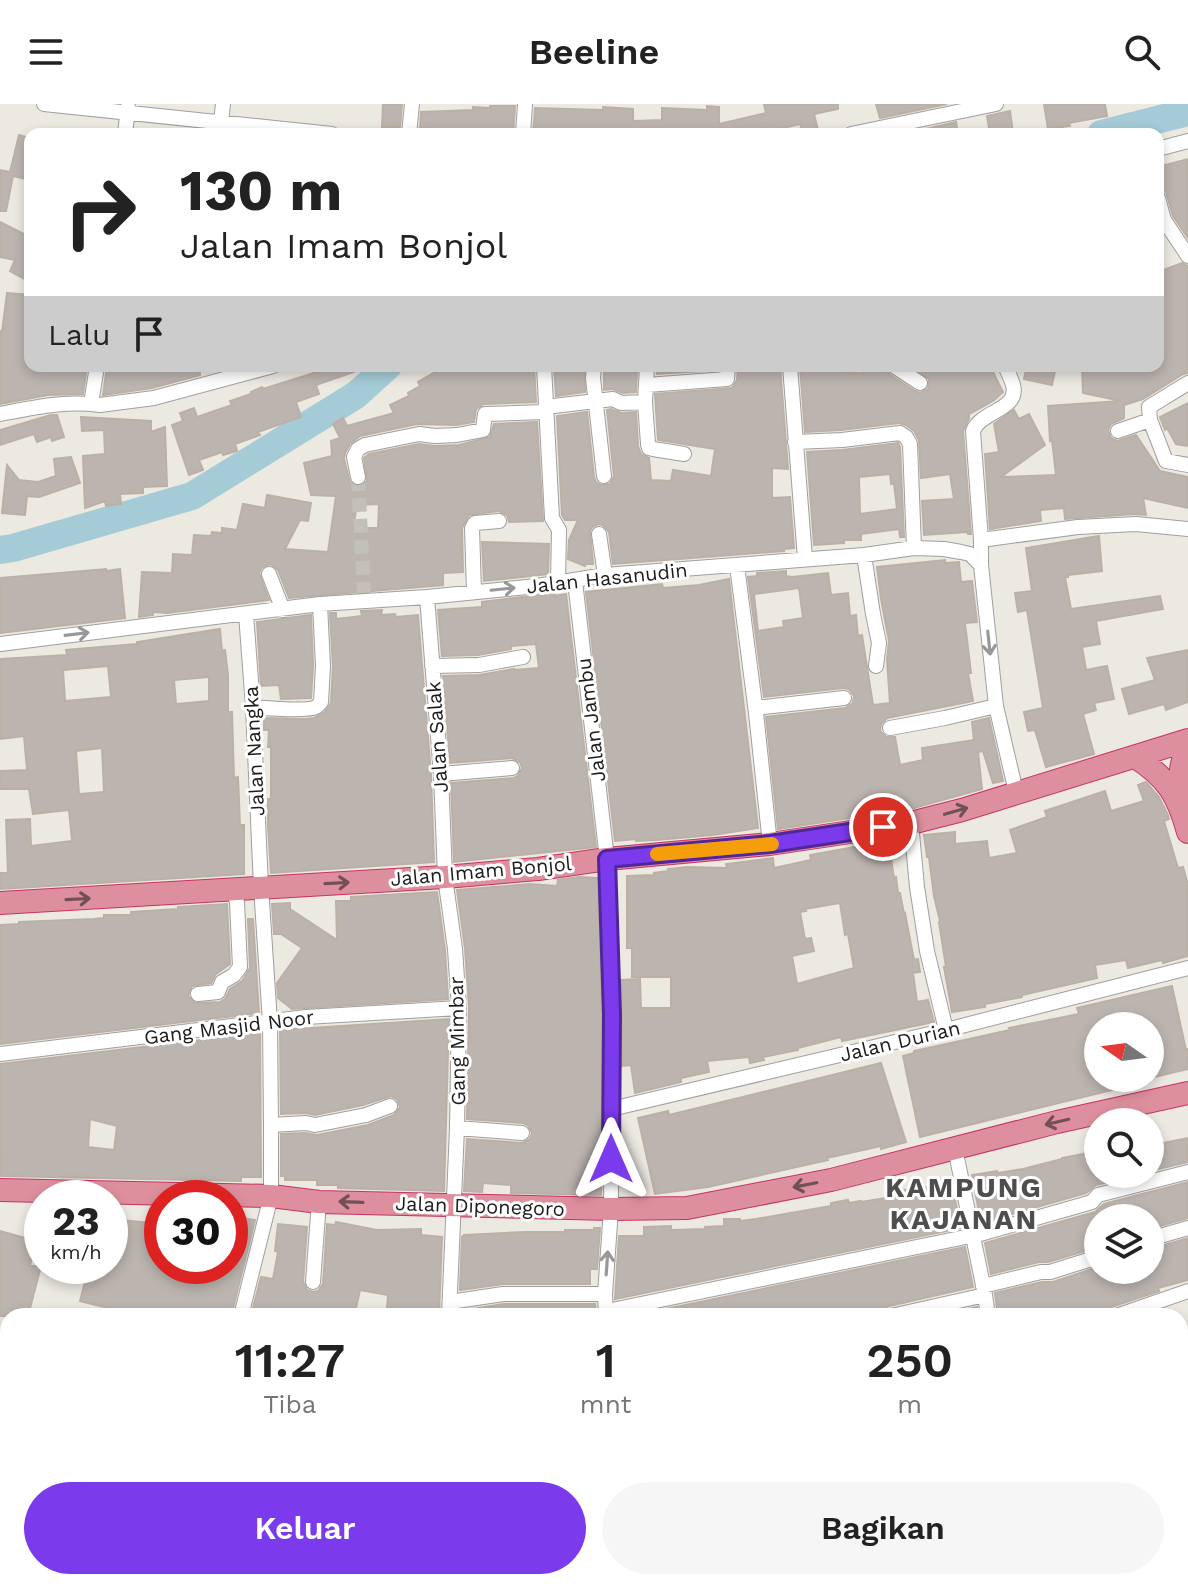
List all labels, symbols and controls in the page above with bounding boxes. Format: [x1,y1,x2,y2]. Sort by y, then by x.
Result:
icon: menu [24,30,68,74]
icon: search [1120,30,1164,74]
text: Beeline [529,31,659,73]
text: 130 m [180,158,342,224]
icon: right [48,160,152,264]
text: Jalan Imam Bonjol [180,225,507,267]
icon: arrive [127,312,171,356]
text: Lalu [48,317,111,352]
street label: Jalan Hasanudin [525,558,689,598]
one-way arrow [489,582,516,597]
one-way arrow [64,627,90,642]
one-way arrow [982,629,997,656]
street label: Jalan Jambu [571,657,611,783]
street label: Jalan Salak [421,680,453,794]
street label: Jalan Nangka [239,685,269,817]
pin [849,793,917,861]
one-way arrow [943,803,969,818]
icon: arrive [861,805,905,849]
street label: Jalan Imam Bonjol [389,851,573,891]
one-way arrow [323,875,350,890]
one-way arrow [64,891,91,906]
street label: Gang Mimbar [444,976,470,1106]
street label: Gang Masjid Noor [143,1005,315,1049]
north arrow [1084,1012,1164,1092]
map controls [1084,1012,1164,1284]
street label: Jalan Durian [837,1015,963,1067]
button: search [1084,1108,1164,1188]
one-way arrow [1045,1116,1071,1131]
position arrow [569,1117,653,1201]
district label: KAMPUNG KAJANAN [885,1171,1043,1236]
one-way arrow [793,1178,818,1193]
speed limit sign: 30 [144,1180,248,1284]
street label: Jalan Diponegoro [395,1191,565,1221]
one-way arrow [338,1195,365,1210]
text: 23 [52,1198,100,1245]
button: layers [1084,1204,1164,1284]
text: km/h [50,1240,102,1264]
one-way arrow [600,1250,615,1277]
text: 11:27 [235,1332,345,1389]
text: 1 [596,1332,616,1389]
text: 250 [866,1332,953,1389]
text: Tiba [263,1389,317,1419]
text: mnt [580,1389,631,1419]
text: m [897,1389,922,1419]
button: Keluar [24,1482,586,1574]
button: Bagikan [602,1482,1164,1574]

